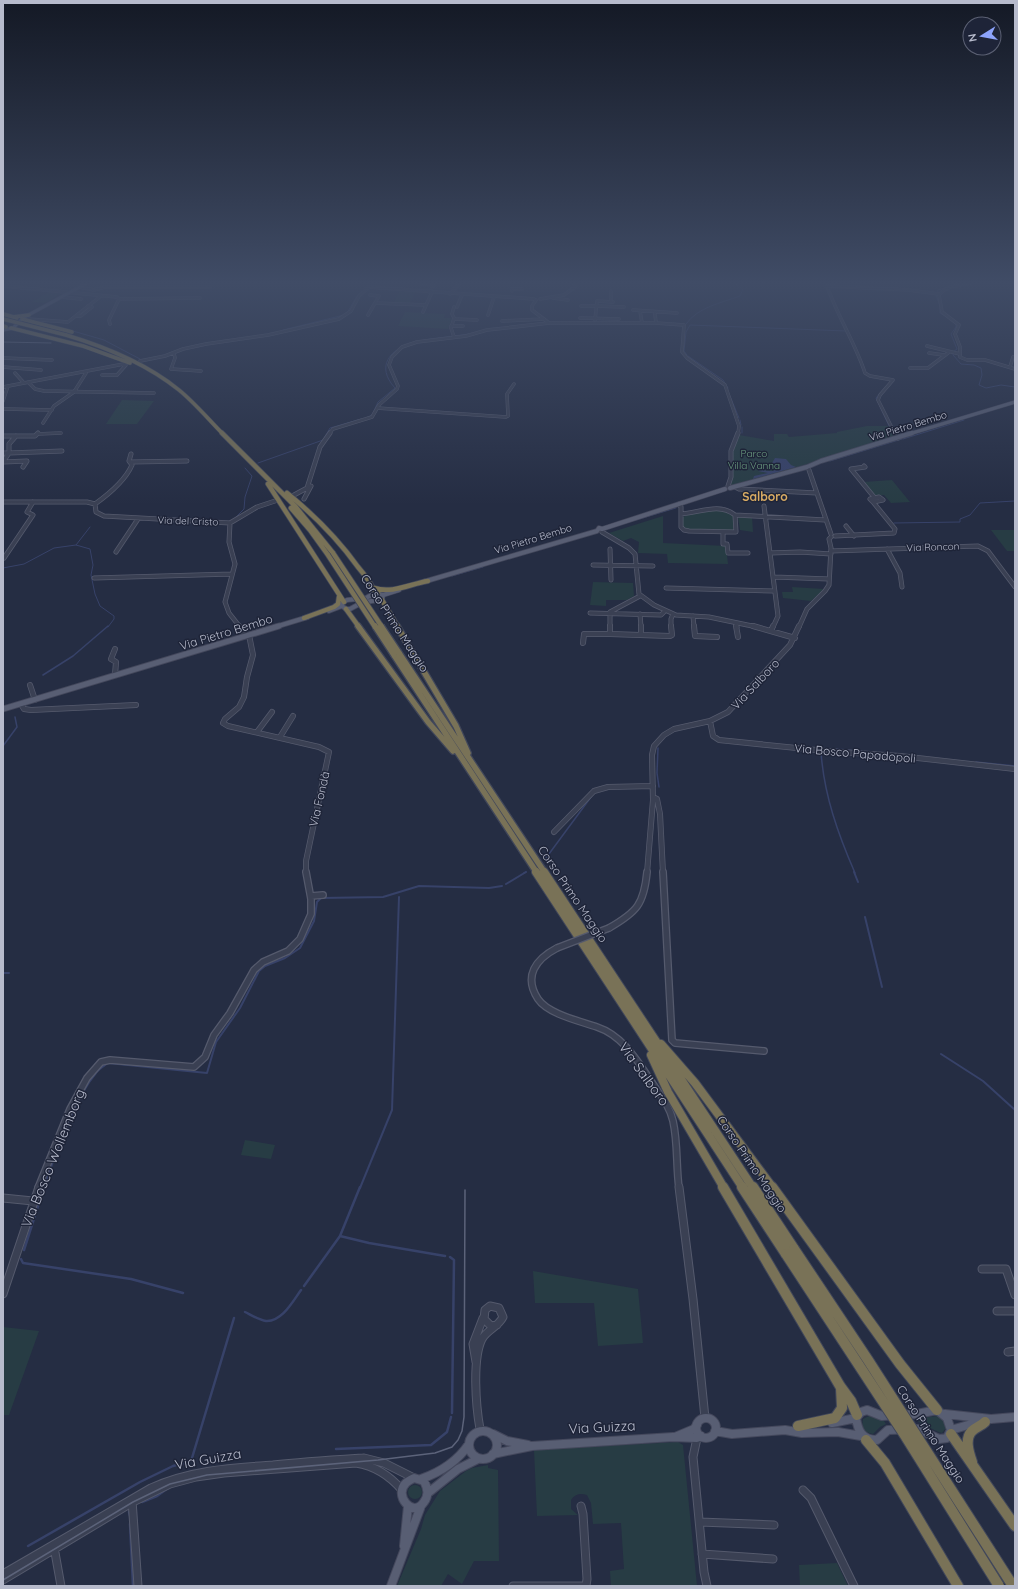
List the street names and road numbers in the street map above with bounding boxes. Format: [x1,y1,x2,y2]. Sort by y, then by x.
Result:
street label: Via Pietro Bembo [868,408,948,444]
street label: Via del Cristo [157,513,219,529]
street label: Via Pietro Bembo [493,521,573,557]
street label: Via Roncon [906,540,960,554]
street label: Corso Primo Maggio [358,571,432,675]
street label: Via Pietro Bembo [178,611,274,653]
street label: Via Salboro [728,655,782,713]
street label: Via Bosco Papadopoli [794,740,916,766]
street label: Via Fondà [305,770,333,828]
street label: Corso Primo Maggio [535,843,611,945]
street label: Via Salboro [615,1039,673,1109]
street label: Via Bosco Wollemborg [17,1086,89,1230]
street label: Corso Primo Maggio [714,1113,790,1215]
street label: Corso Primo Maggio [894,1382,968,1486]
street label: Via Guizza [568,1416,636,1438]
street label: Via Guizza [173,1444,243,1474]

